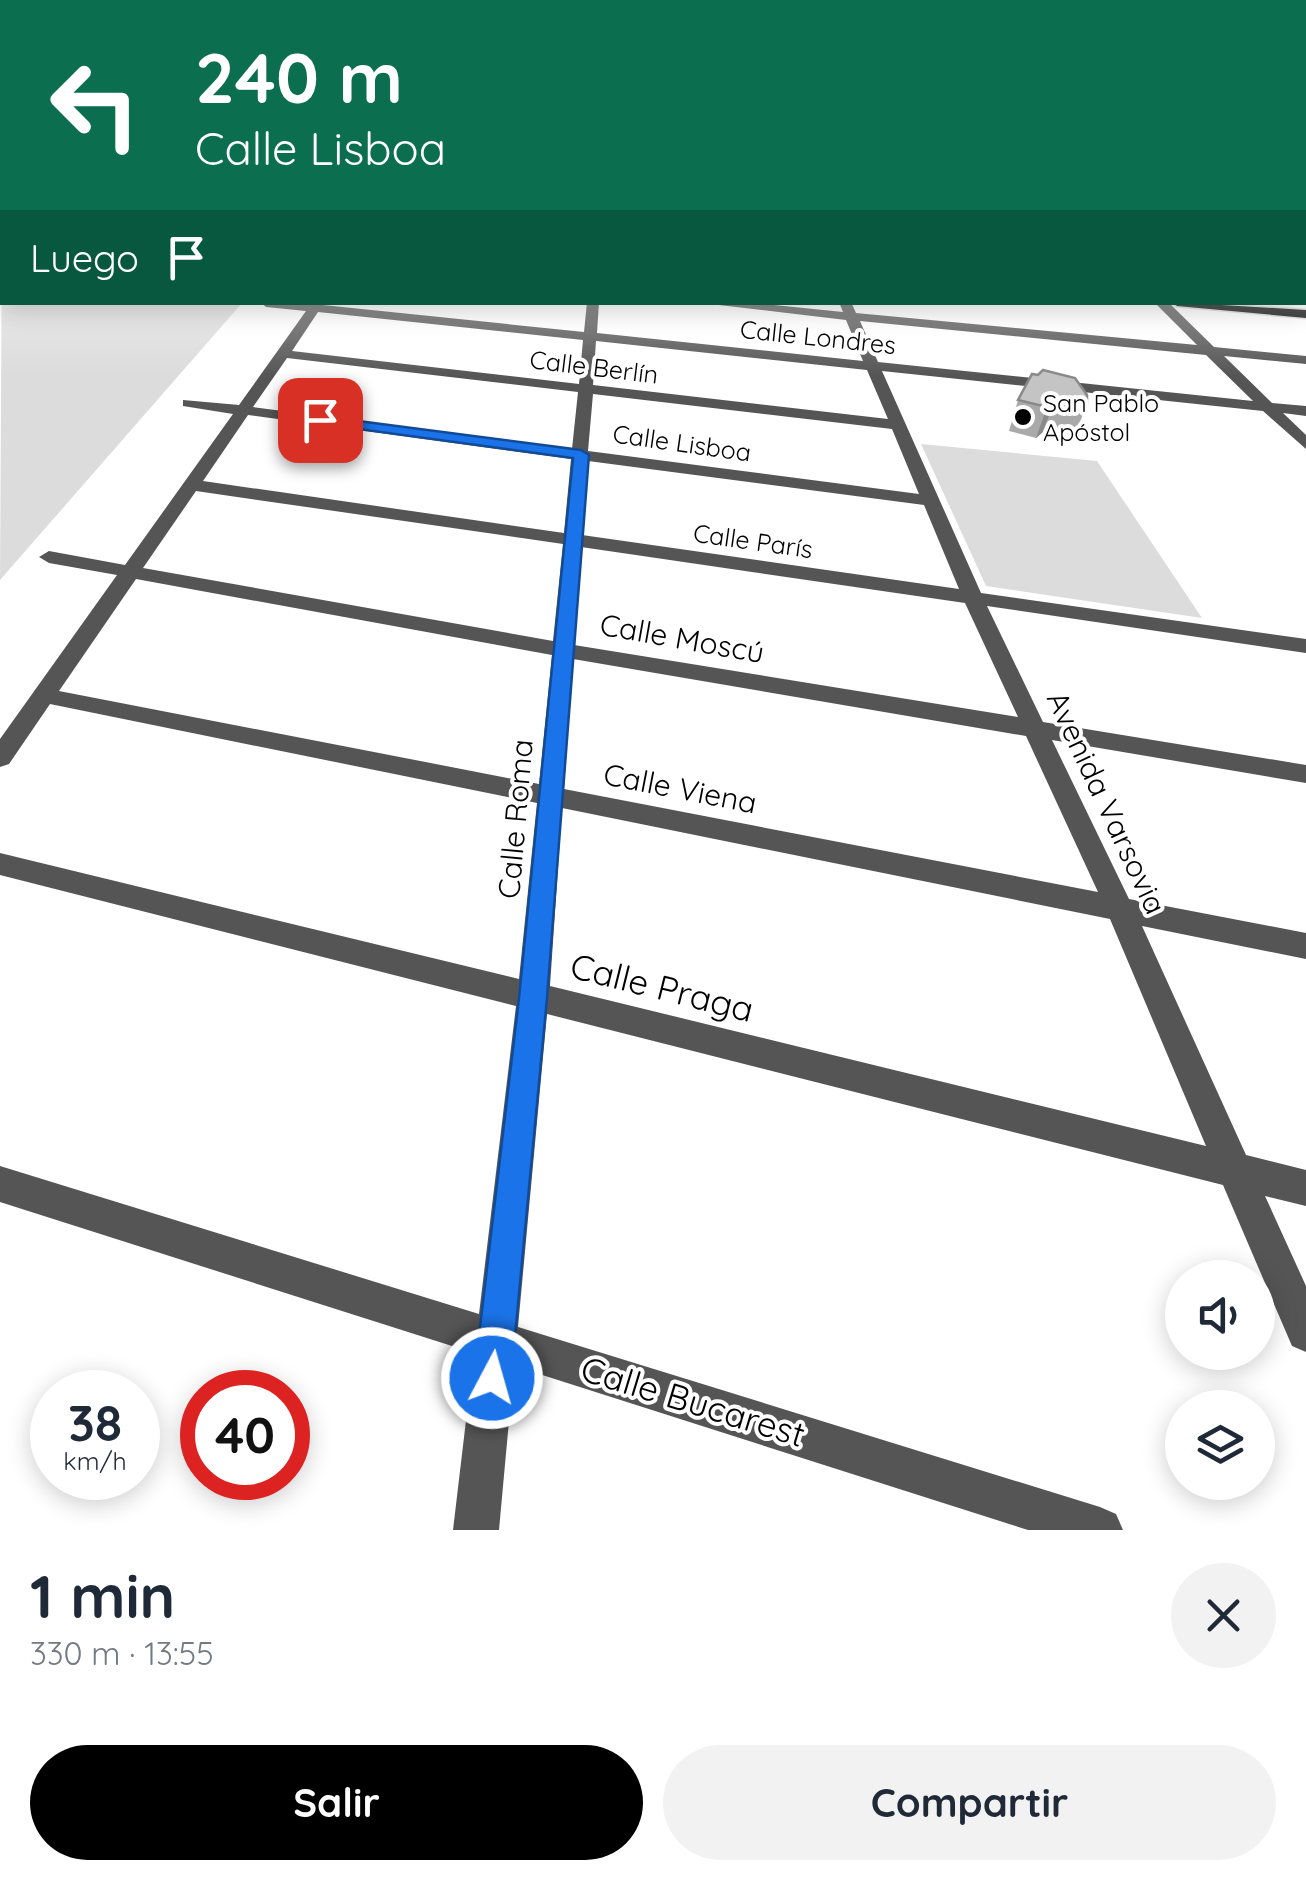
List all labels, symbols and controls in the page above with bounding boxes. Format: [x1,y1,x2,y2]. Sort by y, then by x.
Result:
text: 240 m [195,33,403,121]
icon: left [30,40,160,170]
text: Calle Lisboa [195,120,446,176]
icon: arrive [159,230,214,285]
text: Luego [30,234,139,282]
street label: Calle Londres [739,313,898,360]
street label: Calle Berlín [528,343,660,390]
pin [278,378,363,463]
place label: San Pablo Apóstol [1043,387,1159,447]
icon: arrive [293,393,348,448]
marker: San Pablo Apóstol [1012,406,1034,428]
street label: Calle Lisboa [611,417,753,468]
street label: Calle París [691,517,815,564]
street label: Calle Moscú [597,605,767,671]
street label: Avenida Varsovia [1039,685,1175,920]
street label: Calle Roma [489,738,541,900]
street label: Calle Viena [600,755,760,821]
street label: Calle Praga [566,943,758,1031]
map controls [1165,1260,1275,1500]
button: sound [1165,1260,1275,1370]
position arrow [440,1326,544,1430]
street label: Calle Bucarest [576,1346,811,1456]
speed limit sign: 40 [180,1370,310,1500]
button: layers [1165,1390,1275,1500]
text: 38 [68,1391,122,1454]
text: km/h [63,1445,127,1476]
text: 1 min [30,1558,175,1633]
button: close [1171,1563,1276,1668]
text: 330 m · 13:55 [30,1633,214,1673]
button: Salir [30,1745,643,1860]
button: Compartir [663,1745,1276,1860]

